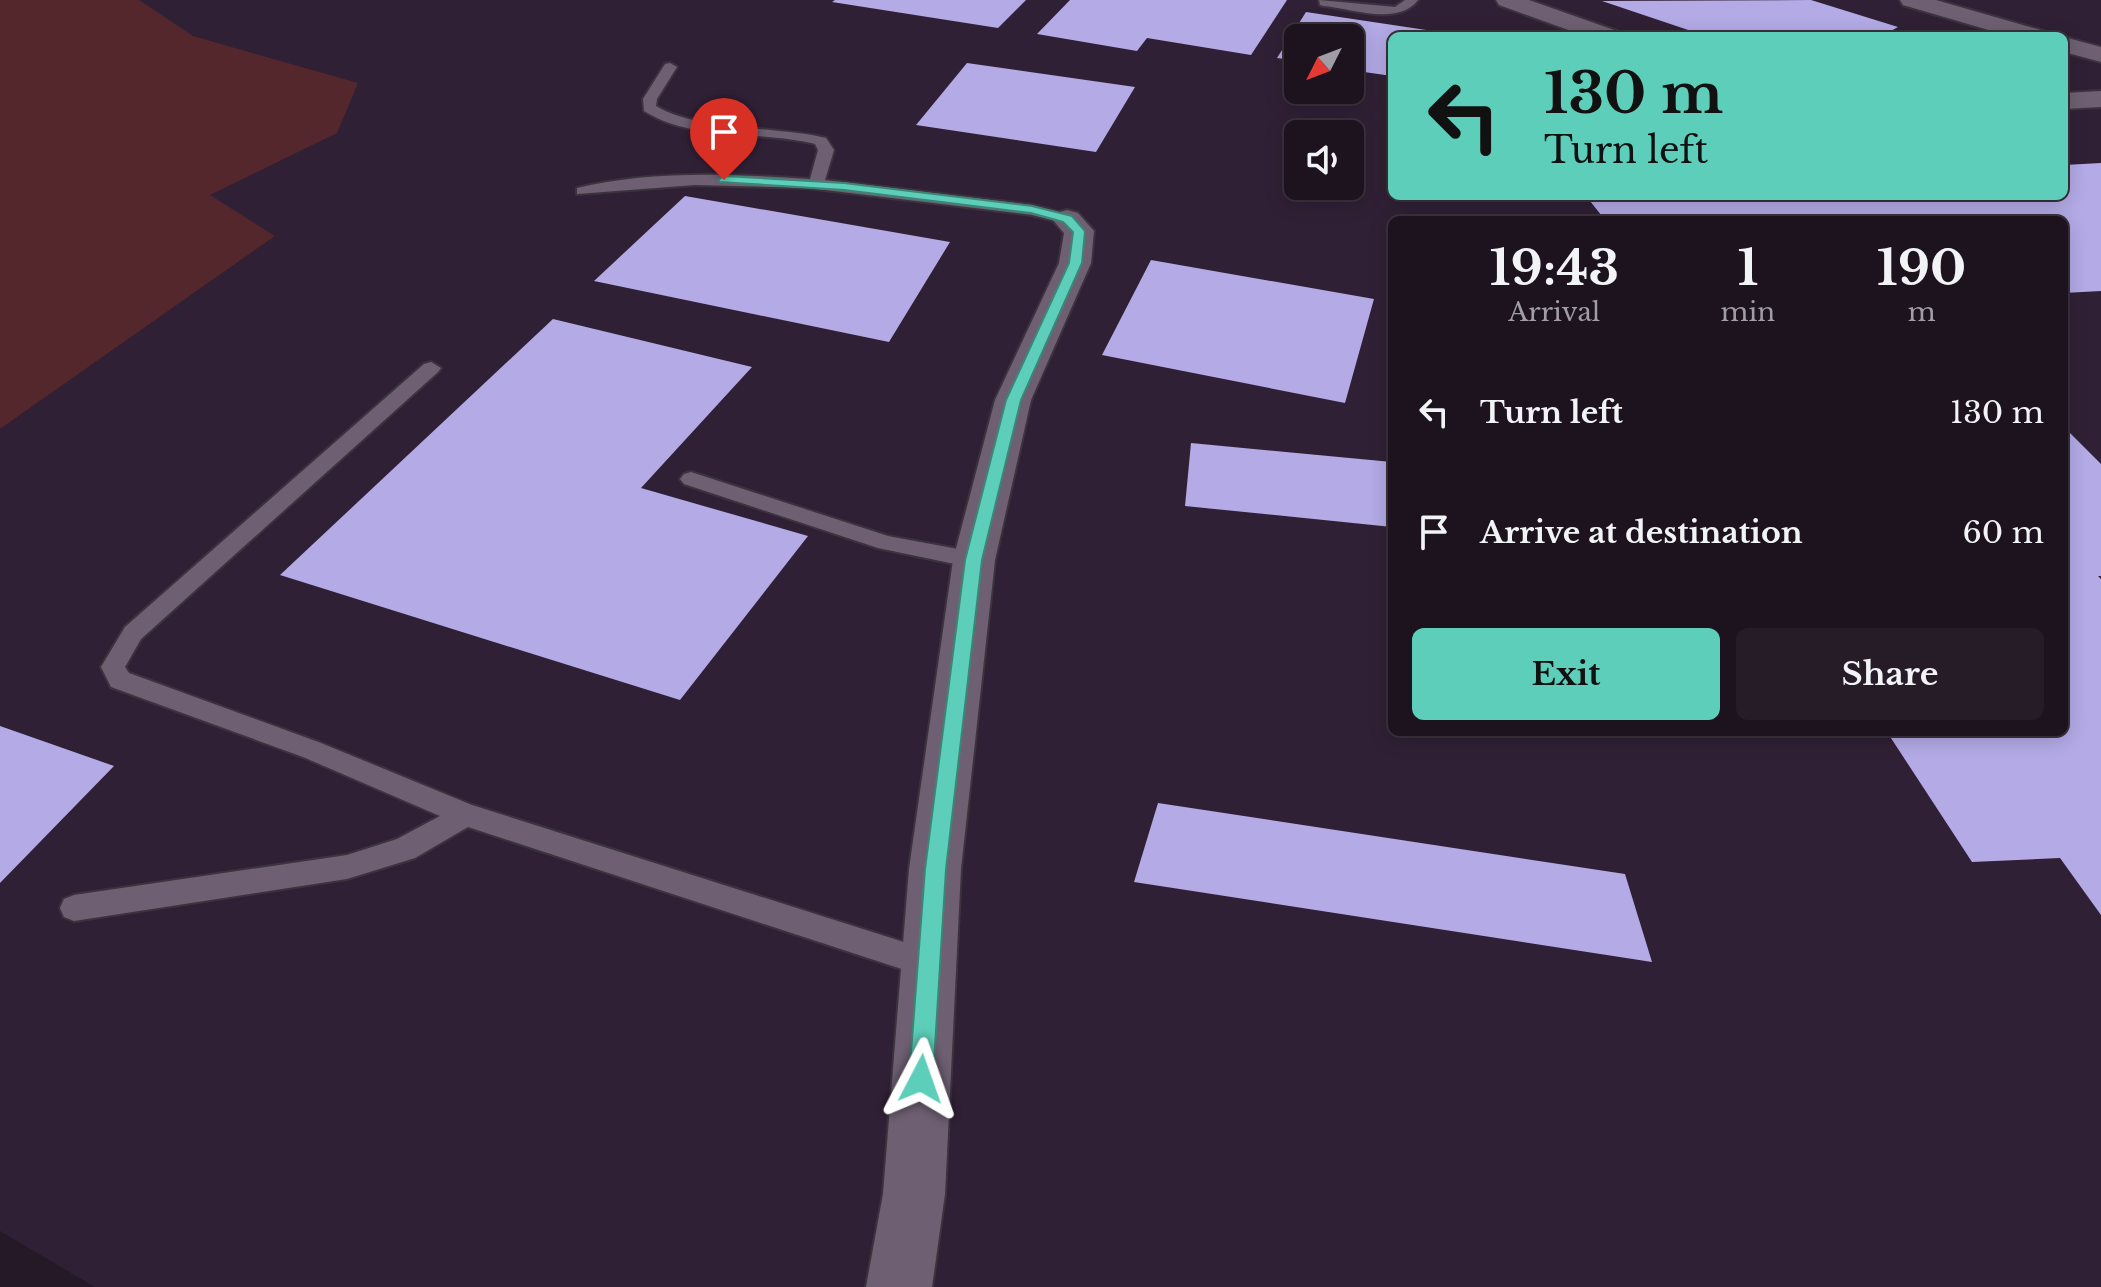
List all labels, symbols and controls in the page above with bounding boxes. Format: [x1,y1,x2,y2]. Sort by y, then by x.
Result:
north arrow [1284,24,1364,104]
map controls [1284,24,1364,200]
text: 130 m [1544,59,1723,128]
icon: left [1412,64,1516,168]
pin [690,98,758,180]
icon: arrive [702,110,746,154]
button: sound [1284,120,1364,200]
text: Turn left [1544,128,1708,173]
text: 19:43 [1490,238,1619,298]
text: 1 [1737,238,1758,298]
text: 190 [1877,238,1966,298]
text: Arrival [1508,296,1600,328]
text: min [1721,296,1775,328]
text: m [1908,296,1936,328]
icon: left [1412,390,1456,434]
text: Turn left [1480,394,1623,431]
text: 130 m [1950,394,2044,431]
icon: arrive [1412,510,1456,554]
text: Arrive at destination [1480,514,1803,551]
text: 60 m [1962,514,2044,551]
button: Exit [1412,628,1720,720]
button: Share [1736,628,2044,720]
position arrow [879,1037,963,1121]

